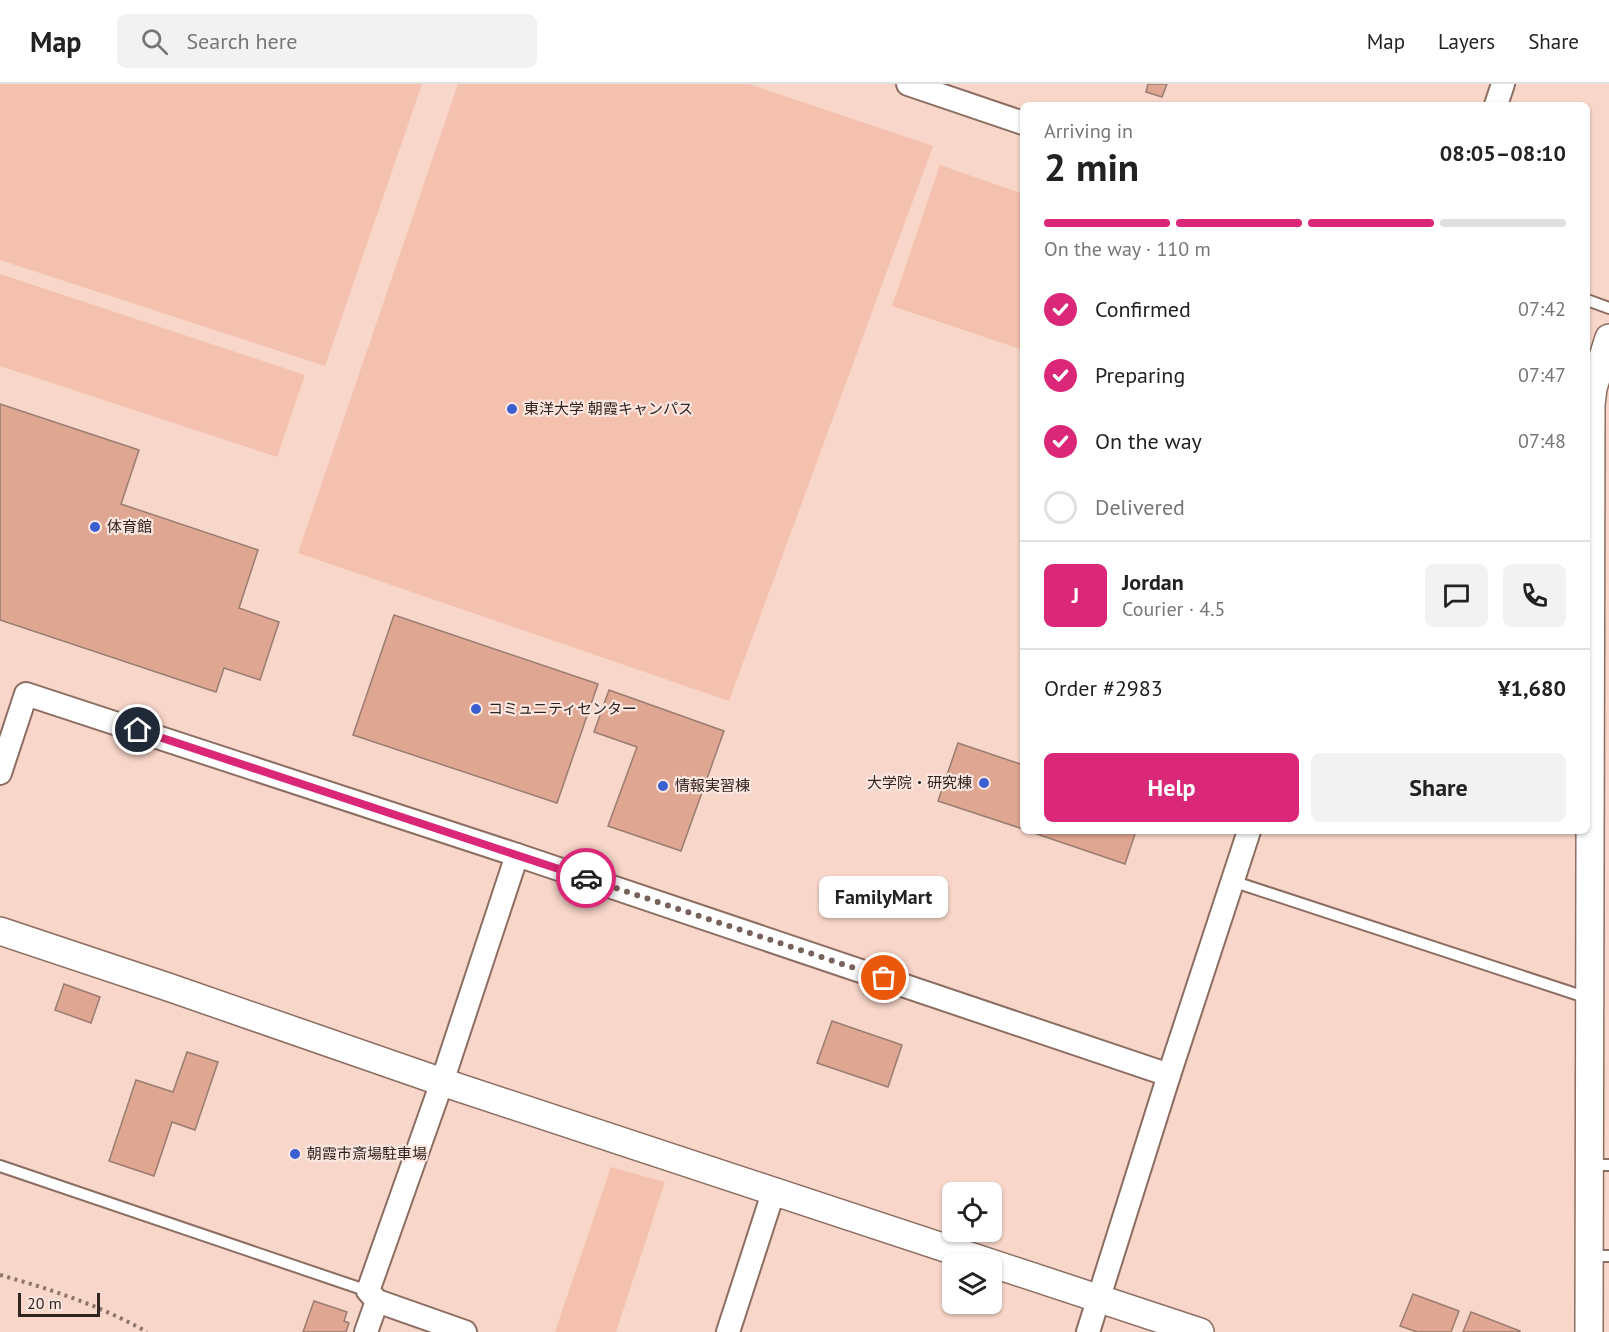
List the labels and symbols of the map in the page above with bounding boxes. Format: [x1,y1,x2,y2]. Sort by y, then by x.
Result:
place label: 東洋大学 朝霞キャンパス [524,399,693,418]
marker: 東洋大学 朝霞キャンパス [505,402,519,416]
place label: 体育館 [107,517,152,536]
marker: 体育館 [88,520,102,534]
place label: コミュニティセンター [488,699,637,718]
marker: コミュニティセンター [469,702,483,716]
pin [112,704,163,755]
place label: 大学院・研究棟 [867,773,972,792]
place label: 情報実習棟 [675,776,750,795]
marker: 大学院・研究棟 [977,776,991,790]
marker: 情報実習棟 [656,779,670,793]
courier [556,848,616,908]
callout: FamilyMart [820,876,948,918]
pin [858,952,909,1003]
place label: 朝霞市斎場駐車場 [307,1144,427,1163]
marker: 朝霞市斎場駐車場 [288,1147,302,1161]
scale bar [18,1290,100,1318]

